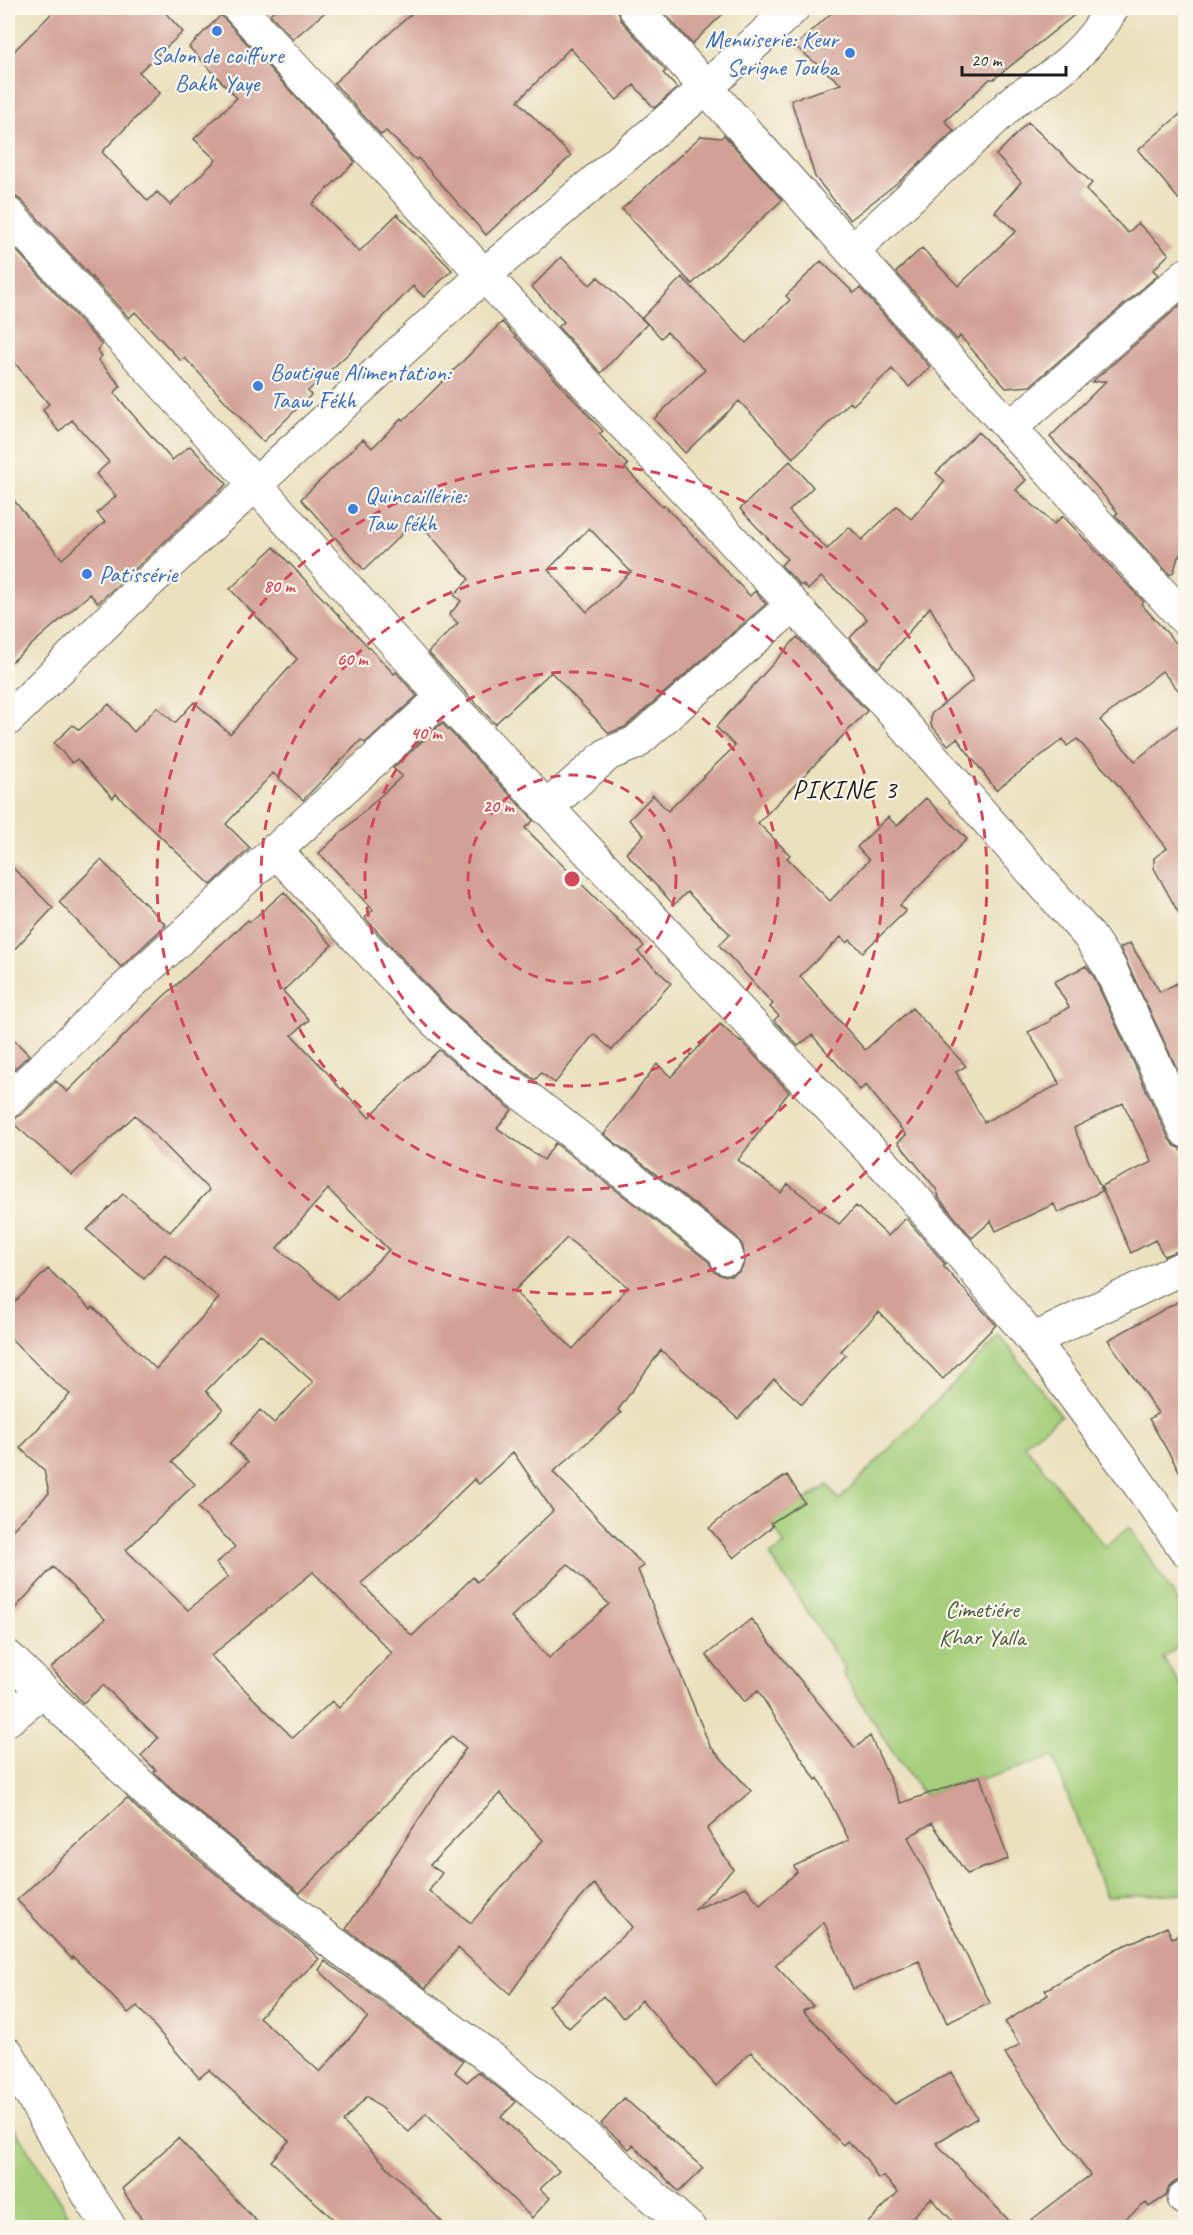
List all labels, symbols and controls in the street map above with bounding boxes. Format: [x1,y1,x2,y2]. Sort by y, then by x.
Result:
marker: Salon de coiffure Bakh Yaye [210,24,224,38]
place label: Menuiserie: Keur Serigne Touba [705,24,840,82]
scale bar [962,39,1066,77]
place label: Salon de coiffure Bakh Yaye [151,40,286,98]
marker: Menuiserie: Keur Serigne Touba [843,46,857,60]
text: 20 m [971,49,1004,71]
place label: Boutique Alimentation: Taaw Fékh [270,357,453,415]
marker: Boutique Alimentation: Taaw Fékh [251,379,265,393]
place label: Quincaillérie: Taw fékh [365,480,468,538]
marker: Quincaillérie: Taw fékh [346,502,360,516]
place label: Patissérie [99,559,180,589]
marker: Patissérie [80,567,94,581]
text: 80 m [264,575,296,597]
text: 60 m [336,648,369,670]
text: 40 m [411,722,443,744]
district label: PIKINE 3 [792,773,899,806]
text: 20 m [483,795,515,817]
centre of rings [562,869,582,889]
park label: Cimetiére Khar Yalla [939,1594,1027,1652]

